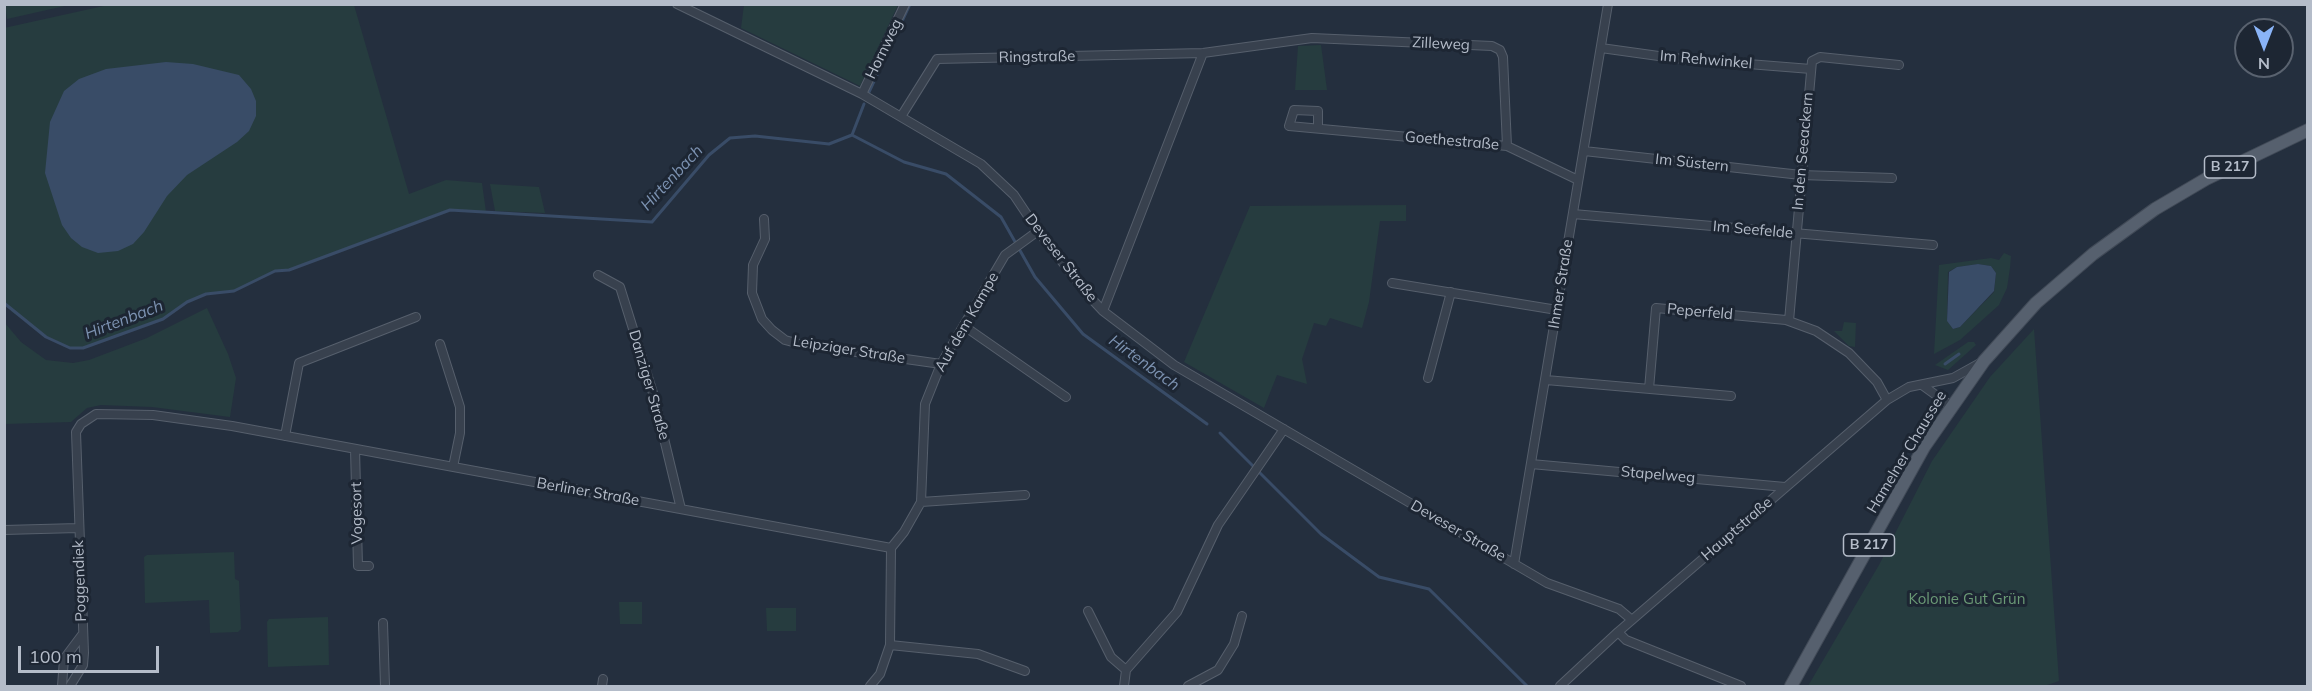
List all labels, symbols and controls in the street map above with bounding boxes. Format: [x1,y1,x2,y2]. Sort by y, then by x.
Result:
street label: Hornweg [862,16,906,82]
north arrow [2234,18,2294,78]
street label: Zilleweg [1412,33,1470,55]
street label: Ringstraße [999,47,1075,67]
street label: Im Rehwinkel [1659,47,1753,73]
text: N [2258,54,2270,74]
street label: In den Seeackern [1789,91,1817,211]
street label: Goethestraße [1404,128,1500,154]
water label: Hirtenbach [637,141,707,215]
street label: Im Süstern [1654,150,1730,176]
road number: B 217 [2204,156,2256,178]
street label: Deveser Straße [1021,210,1101,306]
street label: Im Seefelde [1712,218,1794,242]
street label: Ihmer Straße [1545,238,1577,330]
street label: Auf dem Kampe [931,269,1003,375]
water label: Hirtenbach [82,296,166,344]
street label: Peperfeld [1666,300,1734,324]
street label: Danziger Straße [625,328,673,442]
water label: Hirtenbach [1105,331,1183,395]
street label: Leipziger Straße [792,332,906,368]
street label: Hamelner Chaussee [1863,388,1951,516]
street label: Stapelweg [1620,463,1696,487]
street label: Berliner Straße [535,474,641,510]
street label: Vogesort [347,482,367,544]
street label: Hauptstraße [1698,493,1776,565]
street label: Deveser Straße [1407,496,1509,566]
road number: B 217 [1844,534,1894,556]
street label: Poggendiek [70,540,90,622]
park label: Kolonie Gut Grün [1908,590,2026,608]
scale bar [21,634,162,672]
text: 100 m [29,645,82,668]

